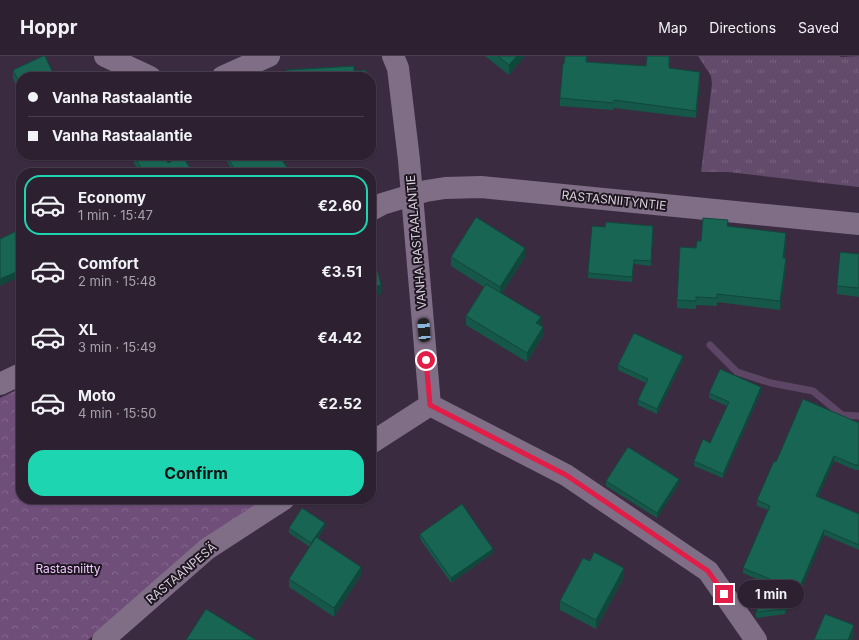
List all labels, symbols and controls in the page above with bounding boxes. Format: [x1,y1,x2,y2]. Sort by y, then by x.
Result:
text: Hoppr [20,16,78,39]
text: Map [658,19,687,36]
text: Directions [709,19,776,36]
text: Saved [798,19,839,36]
text: Vanha Rastaalantie [52,88,192,107]
text: Vanha Rastaalantie [52,126,192,145]
street label: VANHA RASTAALANTIE [403,174,429,310]
icon: car [30,187,66,223]
street label: RASTASNIITYNTIE [561,187,667,213]
text: Economy [78,188,146,207]
text: €2.60 [318,196,362,215]
text: 1 min · 15:47 [78,207,153,223]
icon: car [30,253,66,289]
text: Comfort [78,254,139,273]
text: €3.51 [321,262,362,281]
text: 2 min · 15:48 [78,273,156,289]
car [417,318,431,342]
icon: car [30,319,66,355]
text: XL [78,320,98,339]
text: €4.42 [317,328,362,347]
text: 3 min · 15:49 [78,339,156,355]
route start [417,351,435,369]
icon: car [30,385,66,421]
text: Moto [78,386,116,405]
text: €2.52 [318,394,362,413]
text: 4 min · 15:50 [78,405,156,421]
button: Confirm [28,450,364,496]
street label: RASTAANPESÄ [143,539,219,607]
park label: Rastasniitty [35,561,101,576]
callout: 1 min [738,580,804,608]
route end [715,585,733,603]
text: 1 min [755,586,787,602]

